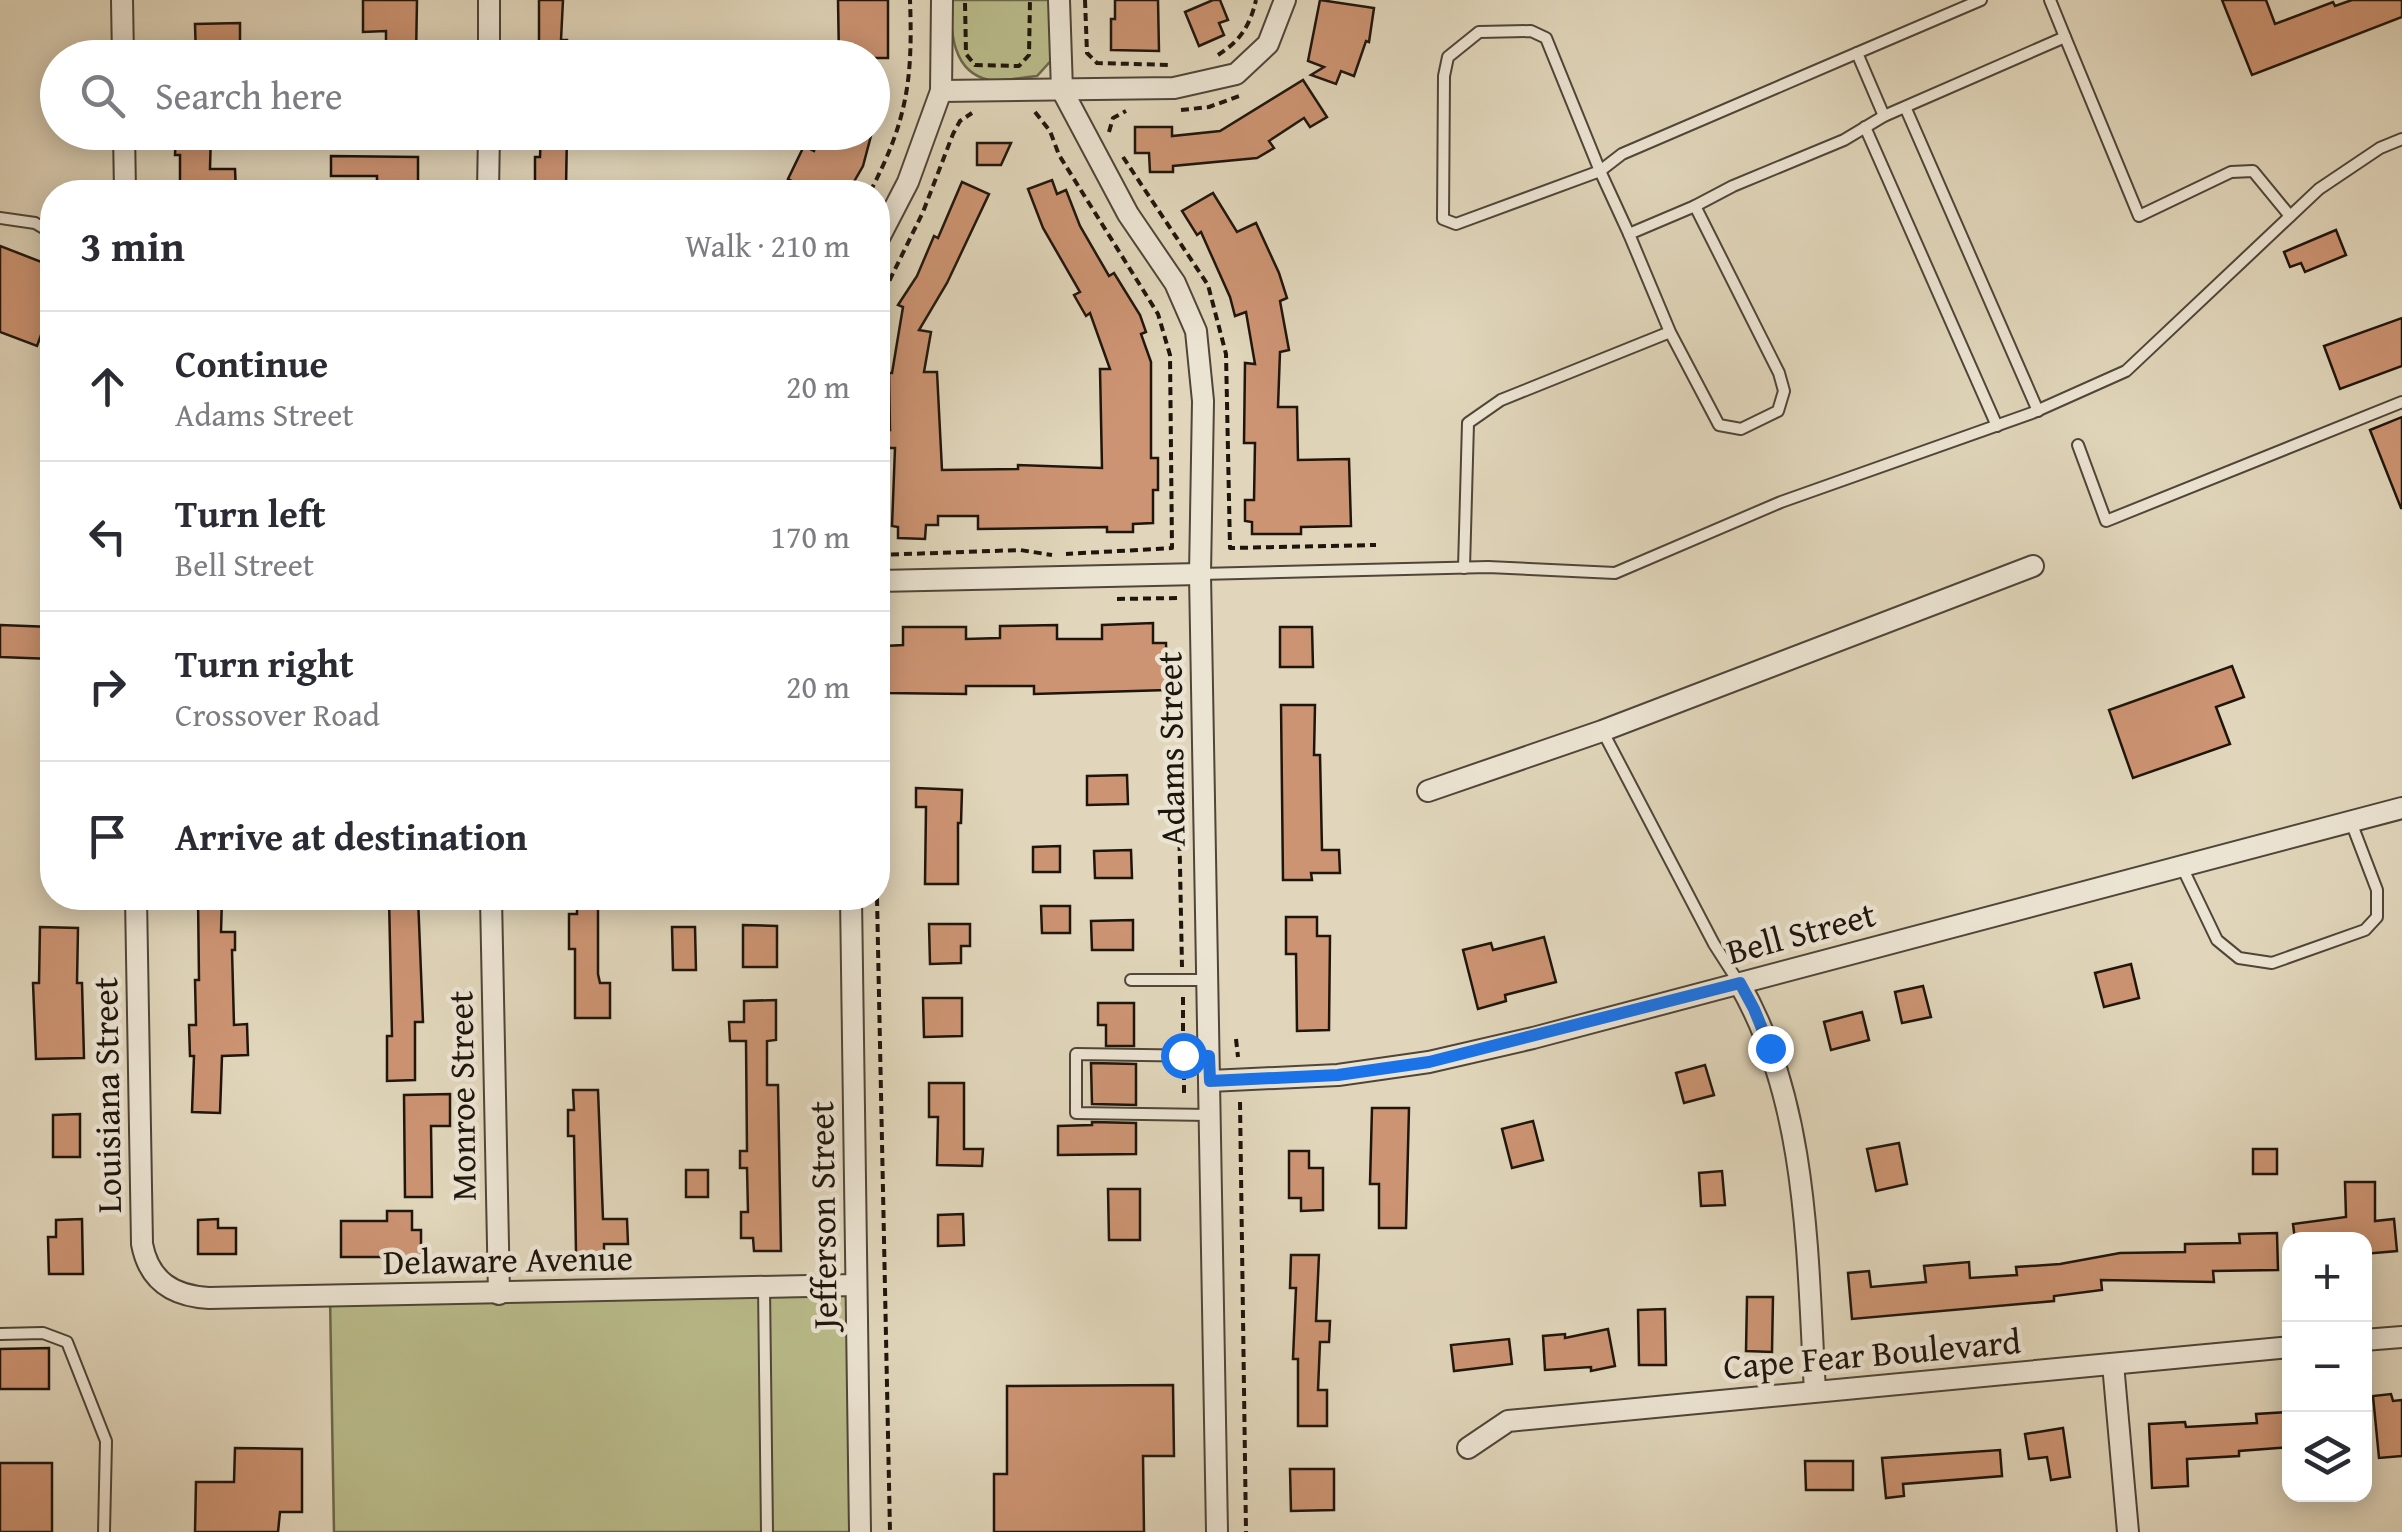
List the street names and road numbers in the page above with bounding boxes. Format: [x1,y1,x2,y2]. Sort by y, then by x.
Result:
street label: Adams Street [1143,651,1198,847]
street label: Bell Street [1721,888,1881,977]
street label: Louisiana Street [79,976,134,1214]
street label: Monroe Street [434,990,489,1202]
street label: Jefferson Street [795,1100,850,1334]
street label: Delaware Avenue [383,1232,633,1287]
street label: Cape Fear Boulevard [1721,1315,2023,1392]

